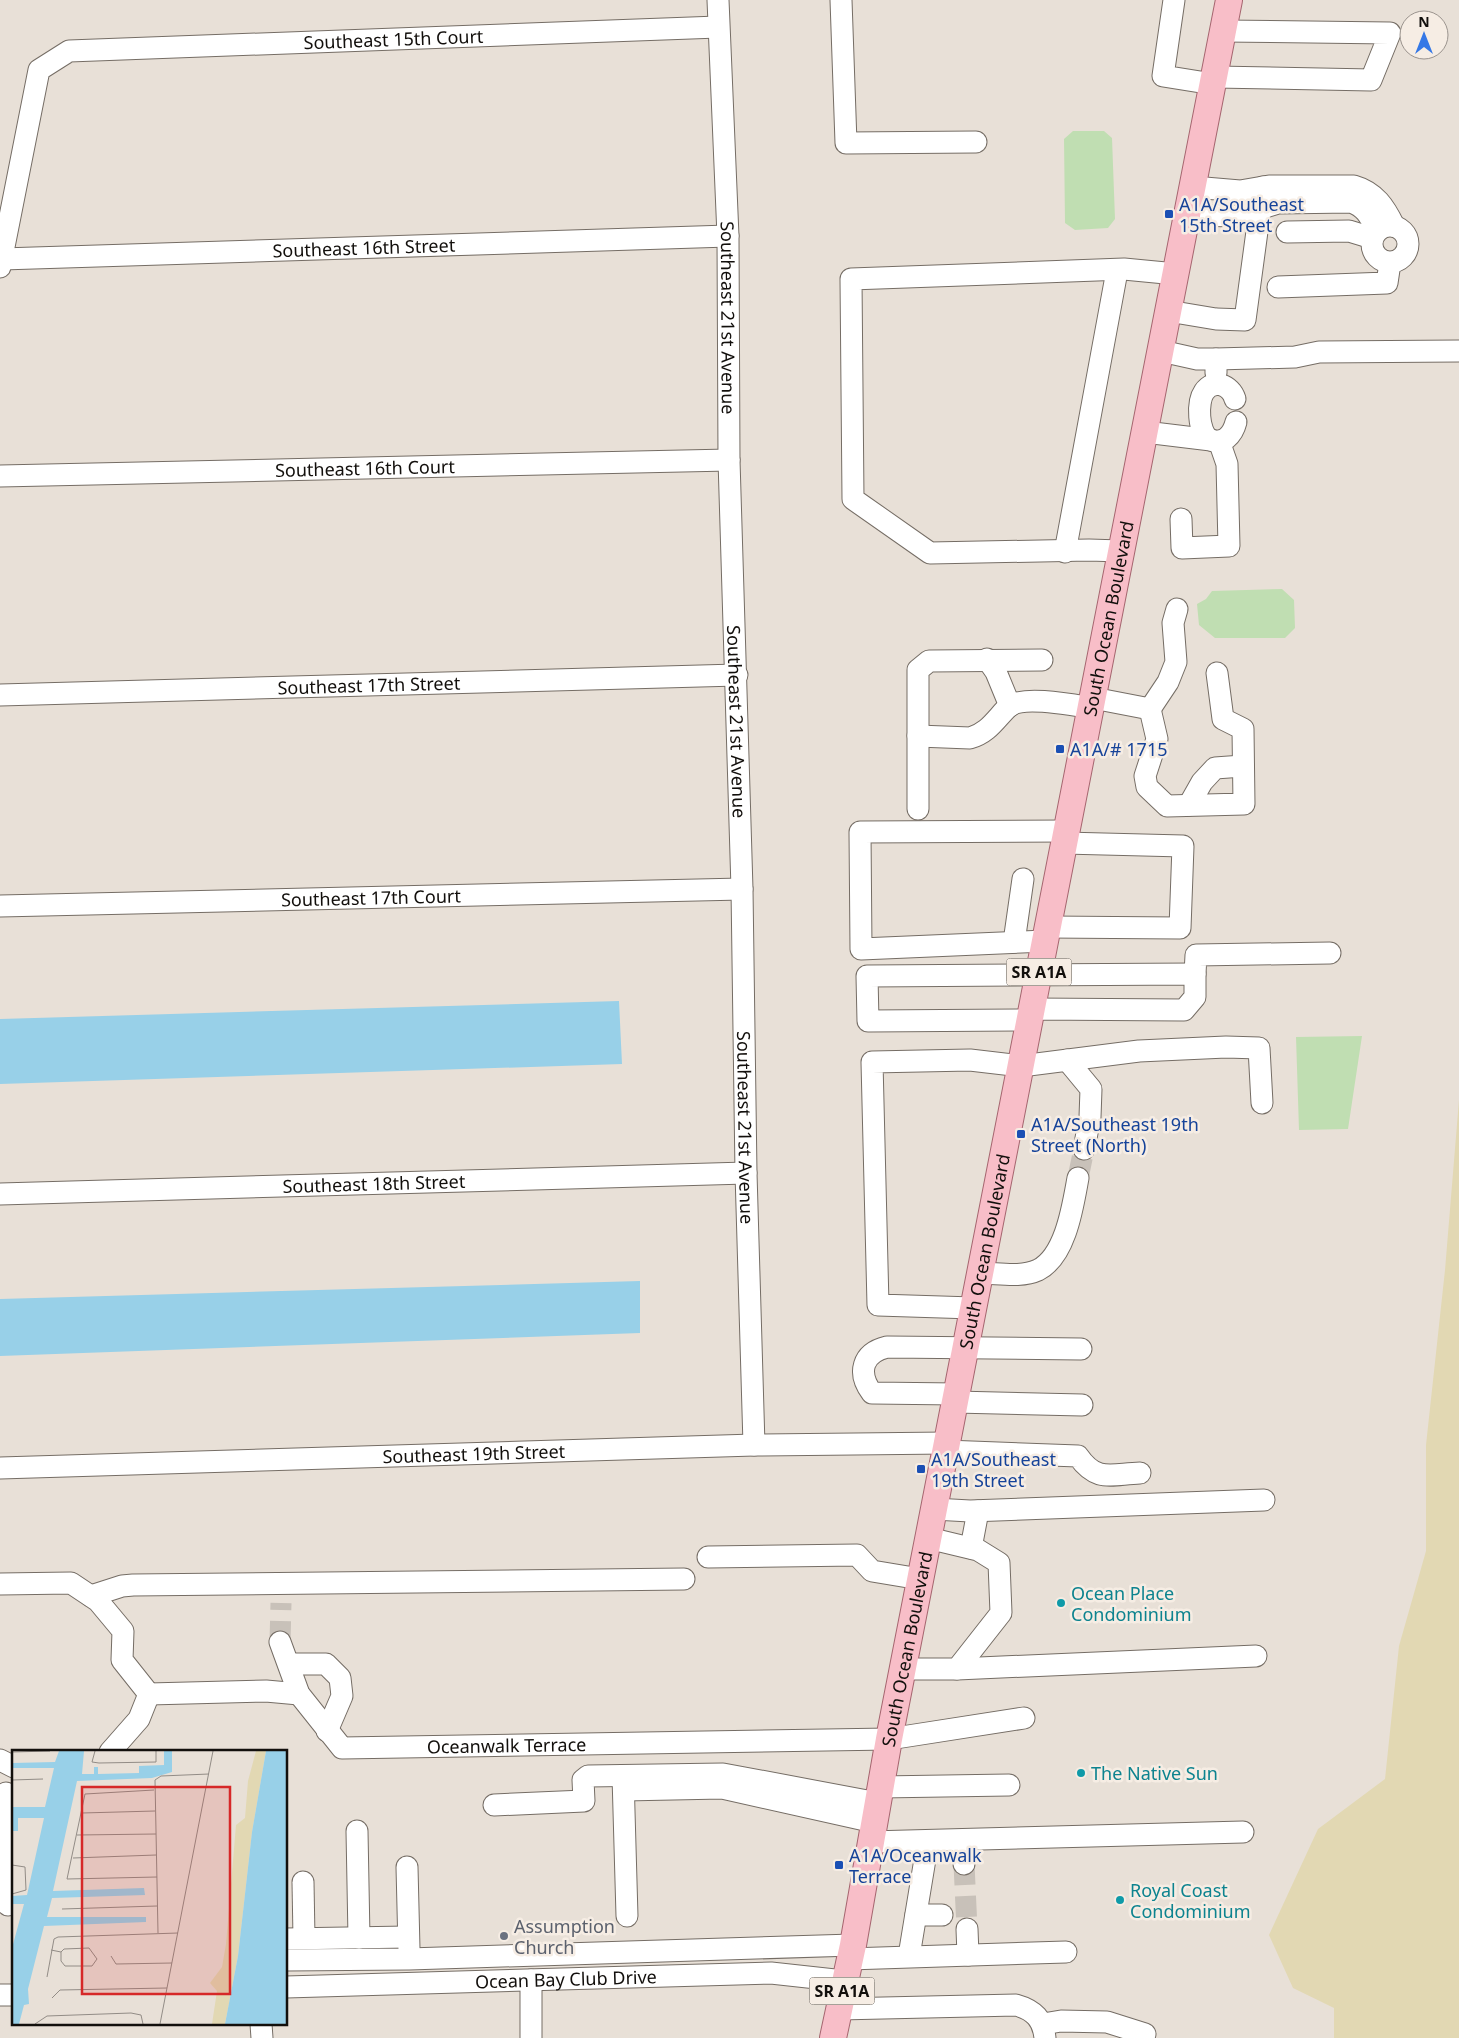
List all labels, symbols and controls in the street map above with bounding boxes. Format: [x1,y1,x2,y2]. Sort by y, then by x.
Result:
north arrow [1399,10,1449,60]
text: N [1418,12,1430,31]
street label: Southeast 15th Court [303,24,484,54]
place label: A1A/Southeast 15th Street [1179,192,1304,237]
marker: A1A/Southeast 15th Street [1163,208,1175,220]
street label: Southeast 21st Avenue [715,221,741,414]
street label: Southeast 16th Street [272,233,456,262]
street label: Southeast 16th Court [275,454,456,482]
street label: South Ocean Boulevard [1077,519,1139,718]
street label: Southeast 21st Avenue [722,625,752,819]
street label: Southeast 17th Street [277,671,461,699]
place label: A1A/# 1715 [1070,737,1168,761]
marker: A1A/# 1715 [1054,743,1066,755]
street label: Southeast 17th Court [281,883,462,912]
road number: SR A1A [1006,959,1072,986]
street label: Southeast 21st Avenue [732,1031,759,1225]
place label: A1A/Southeast 19th Street (North) [1031,1112,1199,1157]
marker: A1A/Southeast 19th Street (North) [1015,1128,1027,1140]
street label: South Ocean Boulevard [953,1152,1015,1351]
street label: Southeast 18th Street [282,1169,466,1198]
street label: Southeast 19th Street [382,1439,566,1468]
place label: A1A/Southeast 19th Street [931,1447,1056,1492]
marker: A1A/Southeast 19th Street [915,1463,927,1475]
street label: South Ocean Boulevard [876,1549,937,1748]
place label: Ocean Place Condominium [1071,1581,1192,1626]
marker: Ocean Place Condominium [1055,1597,1067,1609]
street label: Oceanwalk Terrace [427,1732,587,1759]
inset map [12,1750,288,2026]
place label: The Native Sun [1091,1761,1218,1785]
marker: The Native Sun [1075,1767,1087,1779]
place label: A1A/Oceanwalk Terrace [849,1843,982,1888]
marker: A1A/Oceanwalk Terrace [833,1859,845,1871]
place label: Royal Coast Condominium [1130,1878,1251,1923]
marker: Royal Coast Condominium [1114,1894,1126,1906]
place label: Assumption Church [514,1914,615,1959]
marker: Assumption Church [498,1930,510,1942]
street label: Ocean Bay Club Drive [475,1964,657,1994]
road number: SR A1A [810,1978,874,2004]

